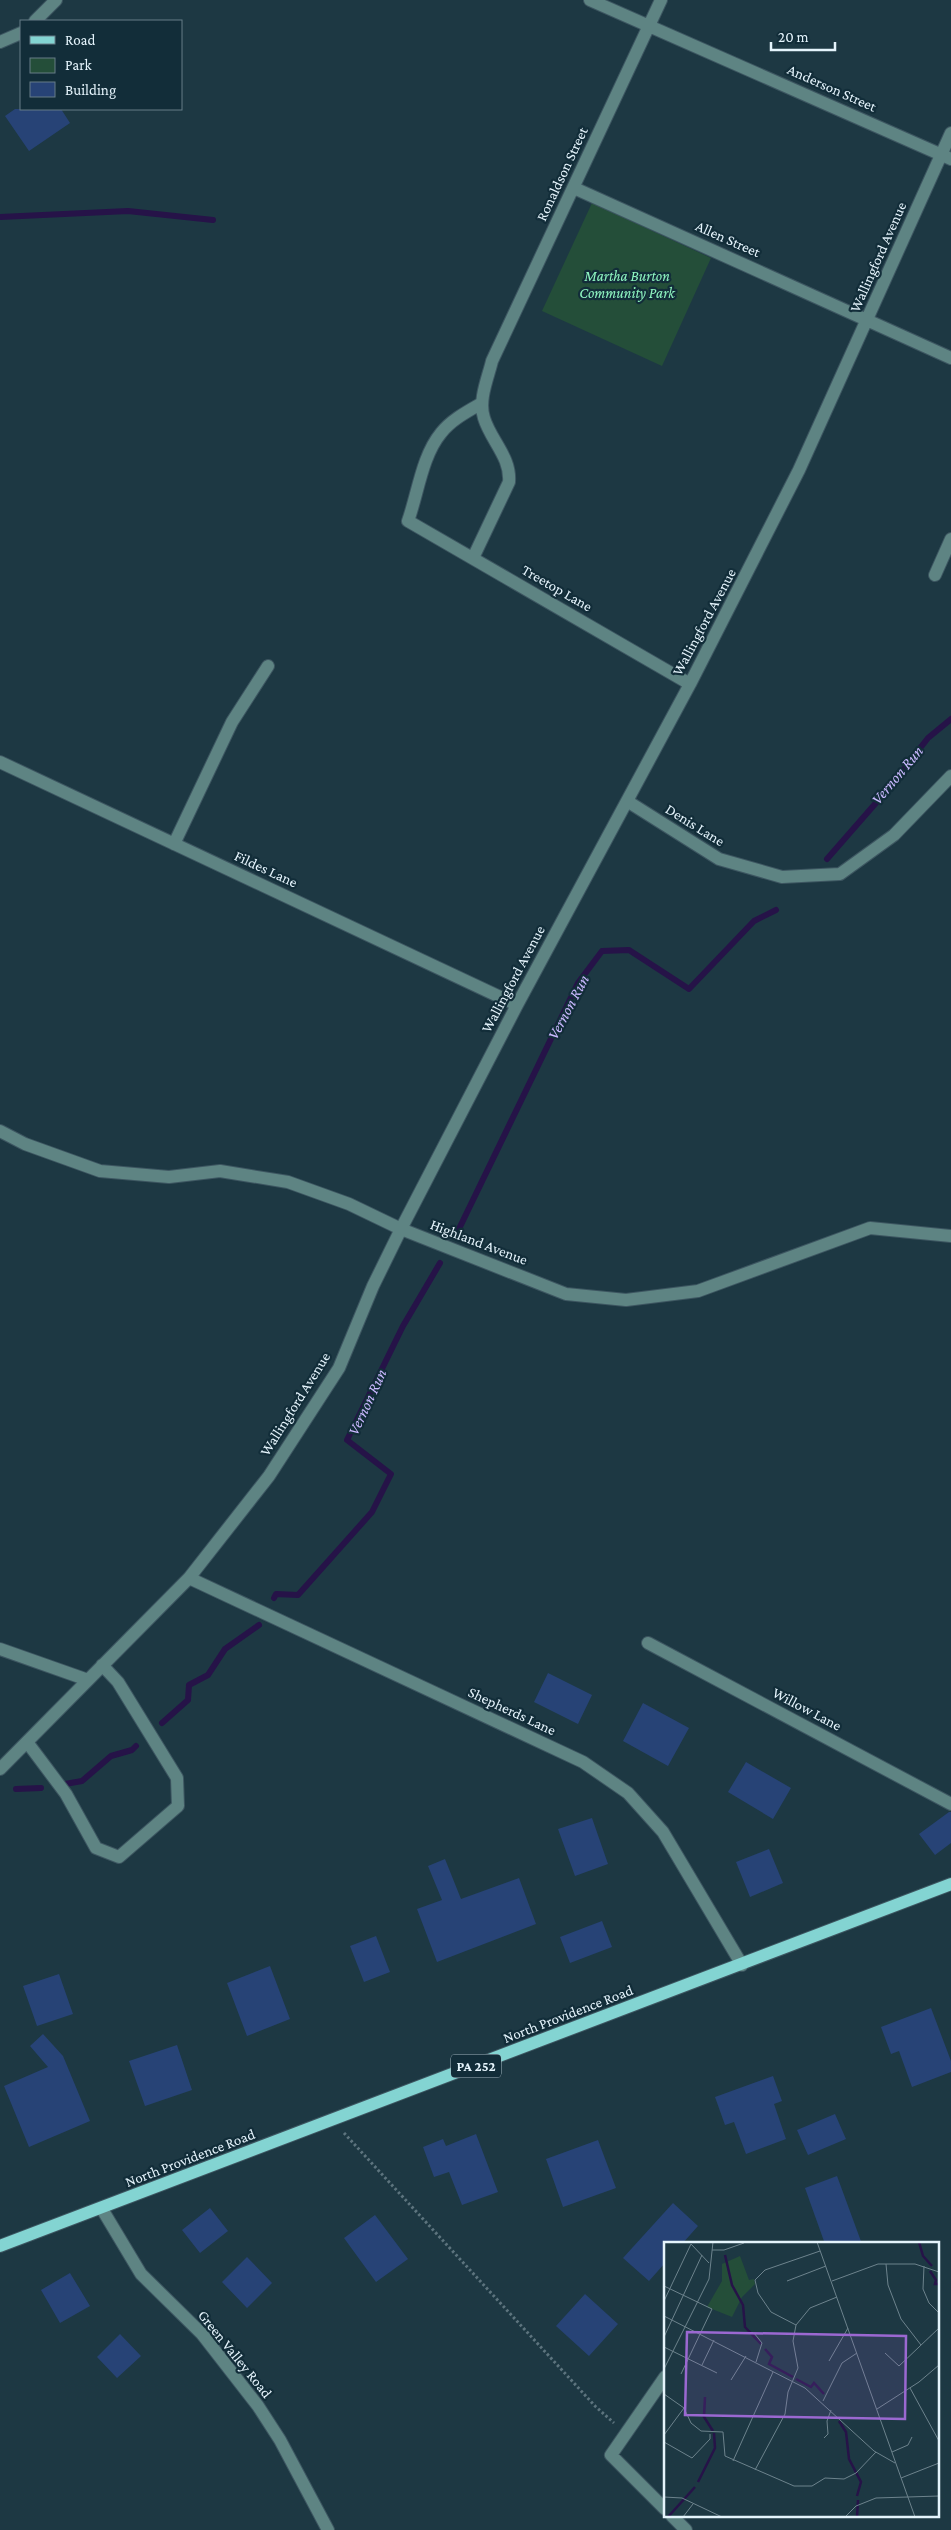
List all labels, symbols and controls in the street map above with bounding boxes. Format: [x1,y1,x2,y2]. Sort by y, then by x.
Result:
legend [20,20,182,110]
scale bar [771,20,835,52]
text: 20 m [778,29,809,45]
text: Road [65,32,96,48]
text: Park [65,57,92,73]
street label: Anderson Street [785,61,880,115]
text: Building [65,82,116,99]
street label: Ronaldson Street [533,124,591,223]
street label: Wallingford Avenue [847,199,911,315]
street label: Allen Street [693,218,764,261]
park label: Martha Burton Community Park [579,268,676,302]
street label: Treetop Lane [519,561,595,616]
street label: Wallingford Avenue [669,565,740,679]
water label: Vernon Run [868,742,926,808]
street label: Denis Lane [663,801,728,850]
street label: Fildes Lane [232,847,300,891]
street label: Wallingford Avenue [478,922,549,1036]
water label: Vernon Run [544,972,592,1042]
street label: Highland Avenue [428,1216,530,1269]
street label: Wallingford Avenue [257,1349,334,1459]
water label: Vernon Run [344,1366,390,1438]
street label: Shepherds Lane [465,1684,559,1739]
street label: Willow Lane [770,1684,845,1734]
street label: North Providence Road [501,1982,635,2046]
road number: PA 252 [451,2054,501,2078]
street label: North Providence Road [123,2126,257,2190]
inset map [664,2242,938,2518]
street label: Green Valley Road [194,2307,275,2402]

